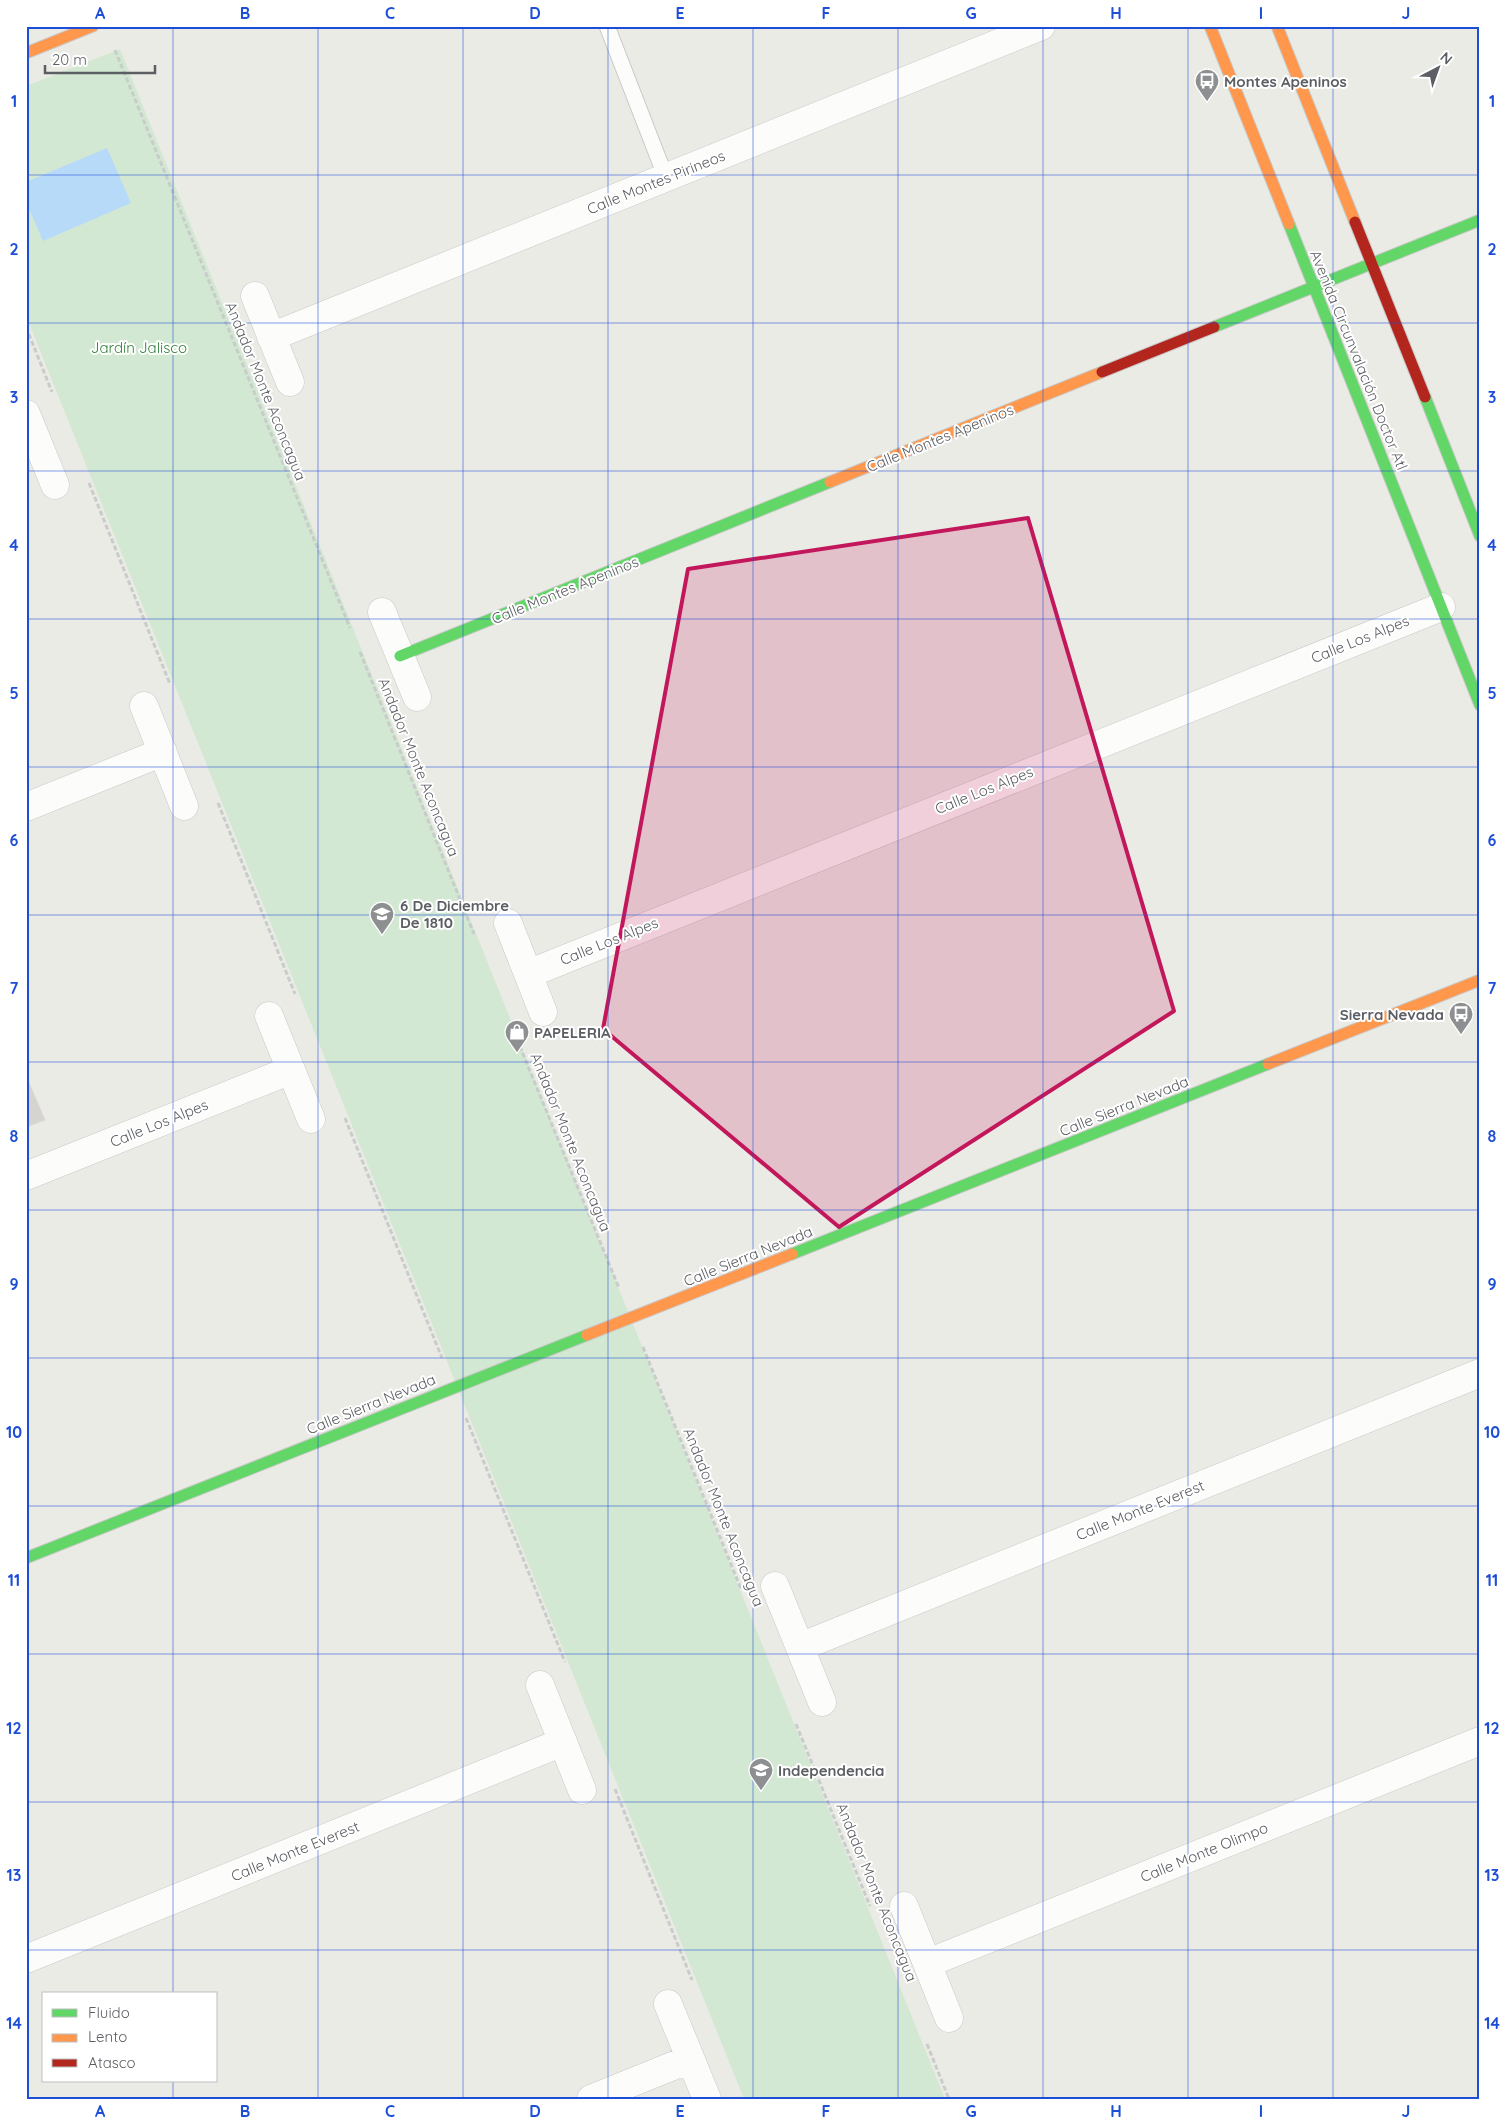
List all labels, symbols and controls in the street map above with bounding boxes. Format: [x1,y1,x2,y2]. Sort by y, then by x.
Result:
text: A [95,3,106,23]
text: B [240,3,250,23]
text: C [385,3,395,23]
text: D [529,3,541,23]
text: E [675,3,685,23]
text: F [822,3,831,23]
text: G [965,3,977,23]
text: H [1110,3,1122,23]
text: I [1259,3,1263,23]
text: J [1402,3,1410,23]
scale bar [45,42,155,74]
north arrow [1414,42,1464,92]
text: N [1437,48,1456,68]
text: 20 m [52,50,87,69]
bus stop icon: Montes Apeninos [1194,68,1220,102]
place label: Montes Apeninos [1224,72,1347,91]
text: 1 [11,91,17,111]
text: 1 [1489,91,1495,111]
street label: Calle Montes Pirineos [584,146,728,218]
text: 2 [9,239,19,259]
text: 2 [1487,239,1497,259]
street label: Avenida Circunvalación Doctor Atl [1306,247,1412,473]
street label: Andador Monte Aconcagua [221,299,311,483]
park label: Jardín Jalisco [91,338,187,357]
text: 3 [10,387,18,407]
text: 3 [1488,387,1496,407]
street label: Calle Montes Apeninos [864,400,1016,476]
text: 4 [9,535,19,555]
text: 4 [1487,535,1497,555]
street label: Calle Montes Apeninos [489,552,641,628]
street label: Calle Los Alpes [1308,611,1412,667]
street label: Andador Monte Aconcagua [374,675,464,859]
text: 5 [9,683,19,703]
text: 5 [1487,683,1497,703]
street label: Calle Los Alpes [932,762,1036,818]
text: 6 [10,830,19,850]
text: 6 [1488,830,1497,850]
place label: 6 De Diciembre De 1810 [400,896,509,932]
school or university icon: 6 De Diciembre De 1810 [369,901,395,935]
street label: Calle Los Alpes [557,913,661,969]
text: 7 [10,978,19,998]
text: 7 [1488,978,1497,998]
bus stop icon: Sierra Nevada [1448,1001,1474,1035]
place label: Sierra Nevada [1340,1005,1444,1024]
shop icon: PAPELERIA [504,1019,530,1053]
place label: PAPELERIA [534,1023,611,1042]
street label: Andador Monte Aconcagua [526,1050,616,1234]
street label: Calle Sierra Nevada [1057,1071,1191,1141]
street label: Calle Los Alpes [107,1095,211,1151]
text: 8 [10,1126,19,1146]
text: 8 [1488,1126,1497,1146]
street label: Calle Sierra Nevada [681,1221,815,1291]
text: 9 [9,1274,19,1294]
text: 9 [1487,1274,1497,1294]
street label: Calle Sierra Nevada [304,1369,438,1439]
text: 10 [6,1422,22,1442]
text: 10 [1484,1422,1500,1442]
street label: Andador Monte Aconcagua [679,1425,769,1609]
street label: Calle Monte Everest [1073,1476,1207,1544]
text: 11 [8,1570,20,1590]
text: 11 [1486,1570,1498,1590]
text: 12 [6,1718,22,1738]
text: 12 [1484,1718,1500,1738]
school or university icon: Independencia [748,1757,774,1791]
place label: Independencia [778,1761,885,1780]
street label: Andador Monte Aconcagua [832,1800,922,1984]
street label: Calle Monte Everest [228,1817,362,1885]
street label: Calle Monte Olimpo [1137,1818,1271,1886]
text: 13 [7,1865,21,1885]
text: 13 [1485,1865,1499,1885]
legend [42,1992,218,2082]
text: Fluido [88,2003,130,2022]
text: 14 [6,2013,22,2033]
text: 14 [1484,2013,1500,2033]
text: Lento [88,2027,127,2046]
text: Atasco [88,2053,136,2072]
text: A [95,2101,106,2121]
text: B [240,2101,250,2121]
text: C [385,2101,395,2121]
text: D [529,2101,541,2121]
text: E [675,2101,685,2121]
text: F [822,2101,831,2121]
text: G [965,2101,977,2121]
text: H [1110,2101,1122,2121]
text: I [1259,2101,1263,2121]
text: J [1402,2101,1410,2121]

